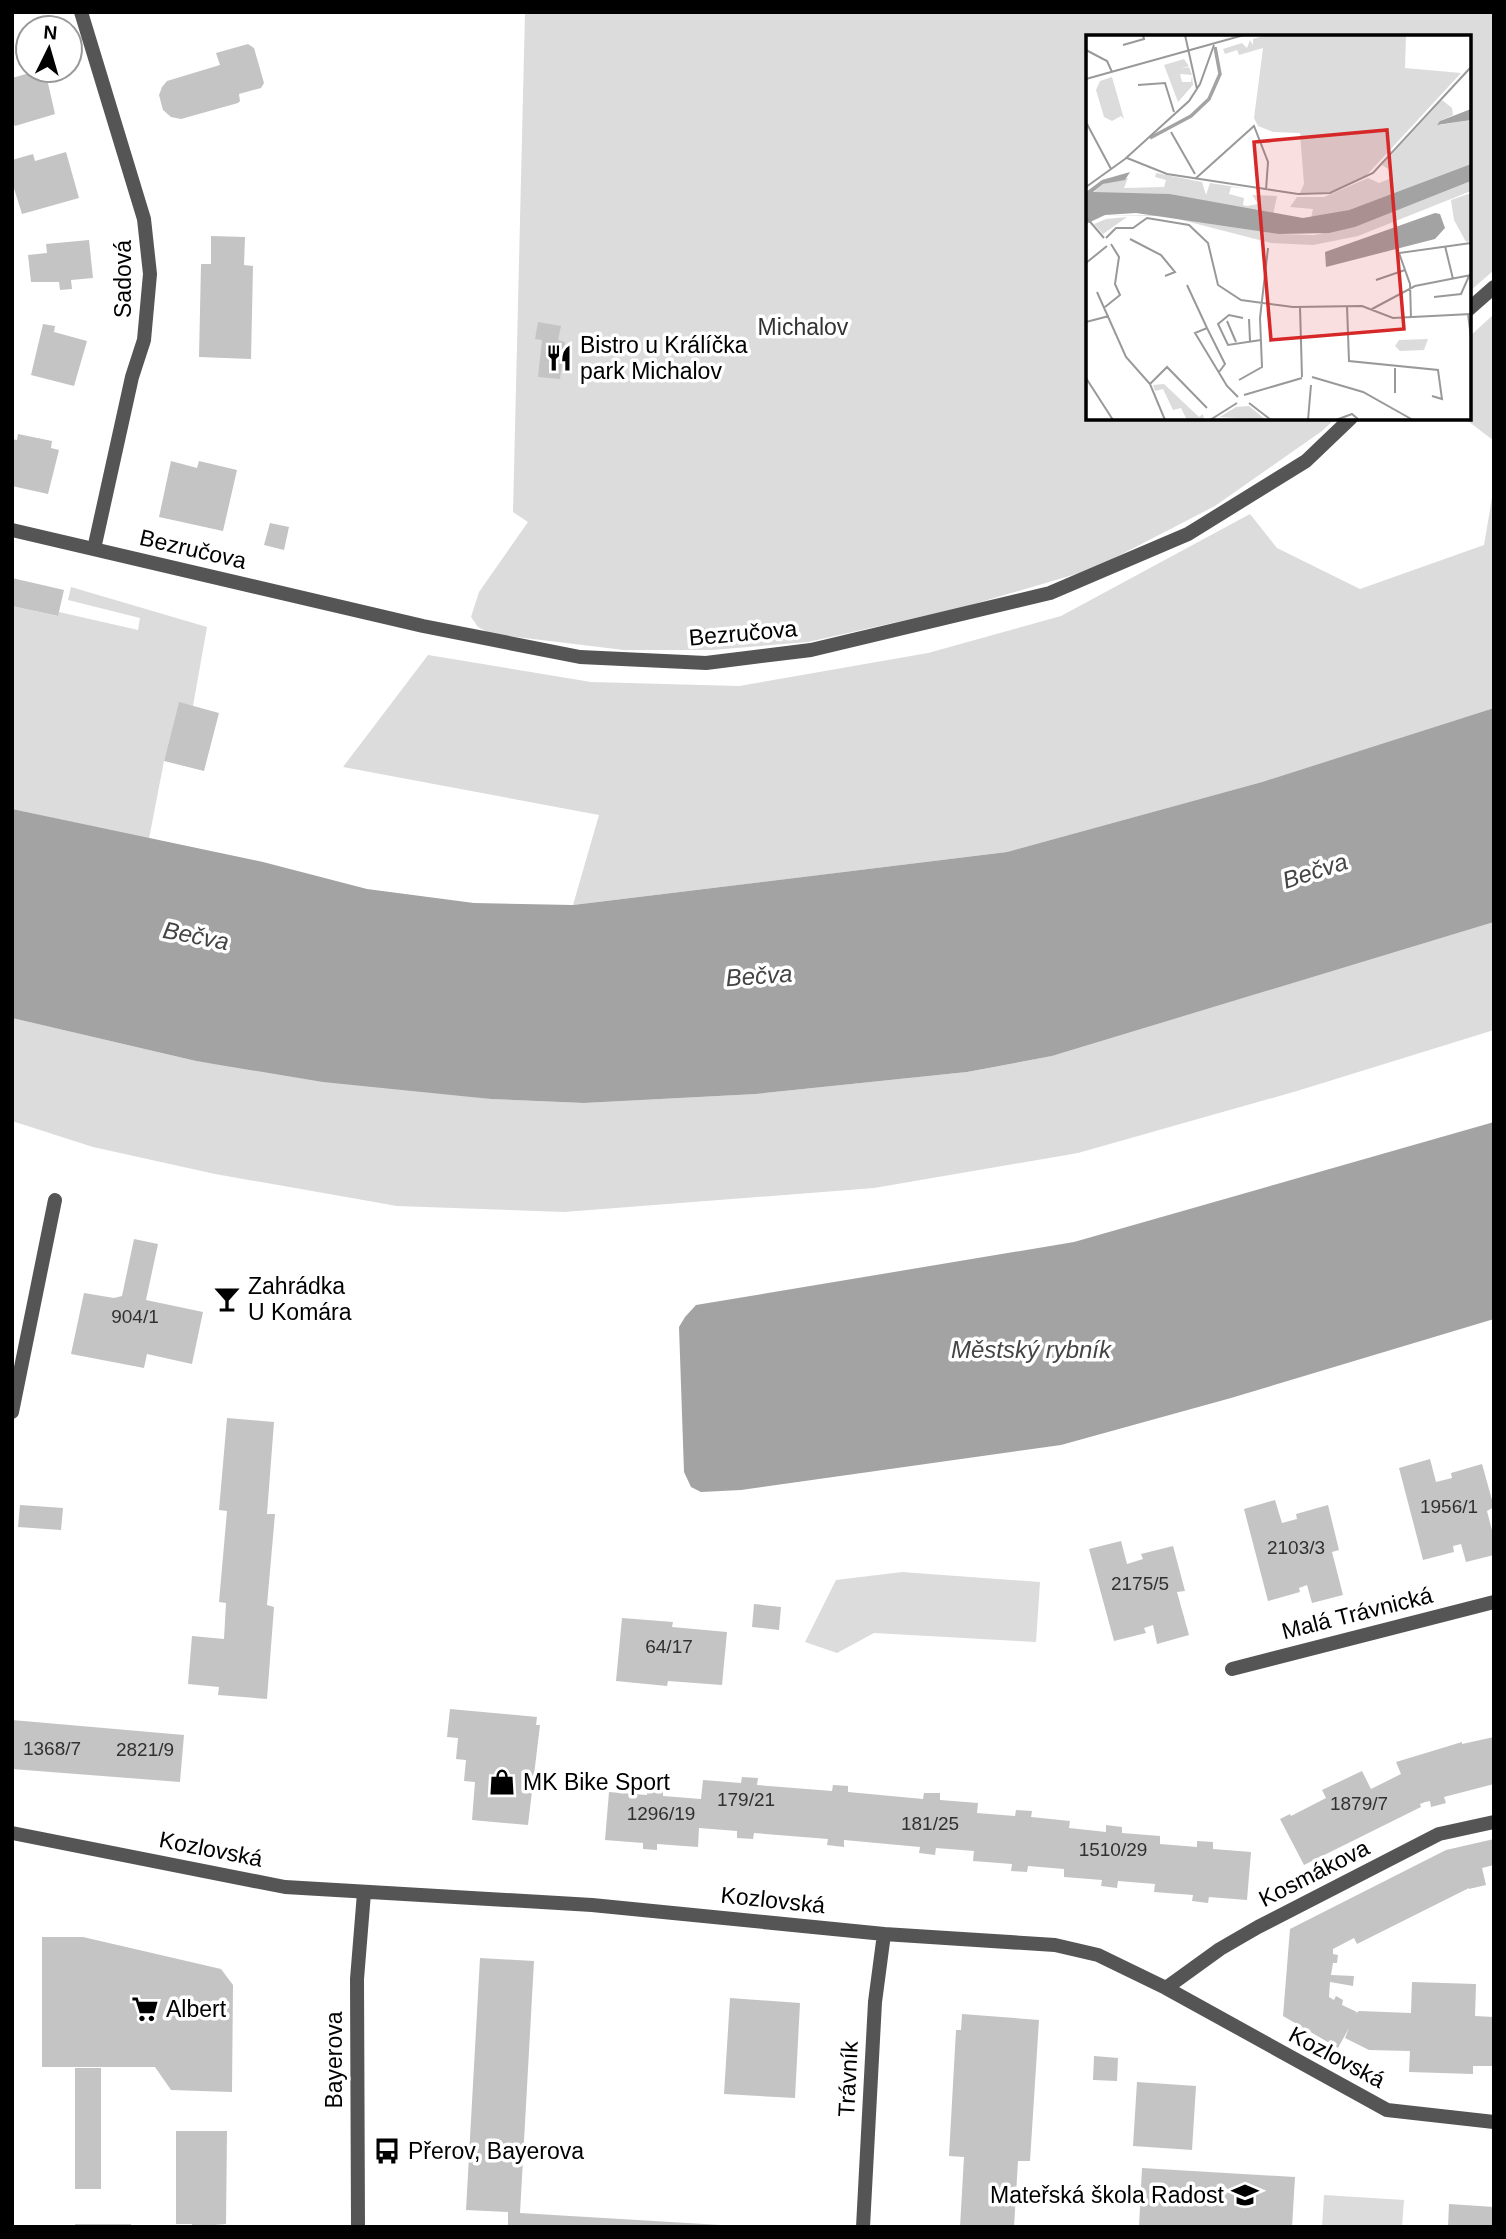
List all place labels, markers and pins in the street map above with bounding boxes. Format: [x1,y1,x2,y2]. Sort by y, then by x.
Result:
place label: Bistro u Králíčka park Michalov [580,332,748,384]
restaurant icon: Bistro u Králíčka park Michalov [544,343,574,373]
place label: Zahrádka U Komára [248,1273,352,1325]
bar icon: Zahrádka U Komára [212,1284,242,1314]
shop icon: MK Bike Sport [487,1767,517,1797]
place label: MK Bike Sport [523,1769,671,1795]
supermarket icon: Albert [130,1994,160,2024]
place label: Albert [166,1996,227,2022]
bus stop icon: Přerov, Bayerova [372,2136,402,2166]
place label: Přerov, Bayerova [408,2138,584,2164]
school or university icon: Mateřská škola Radost [1230,2180,1260,2210]
place label: Mateřská škola Radost [990,2182,1225,2208]

